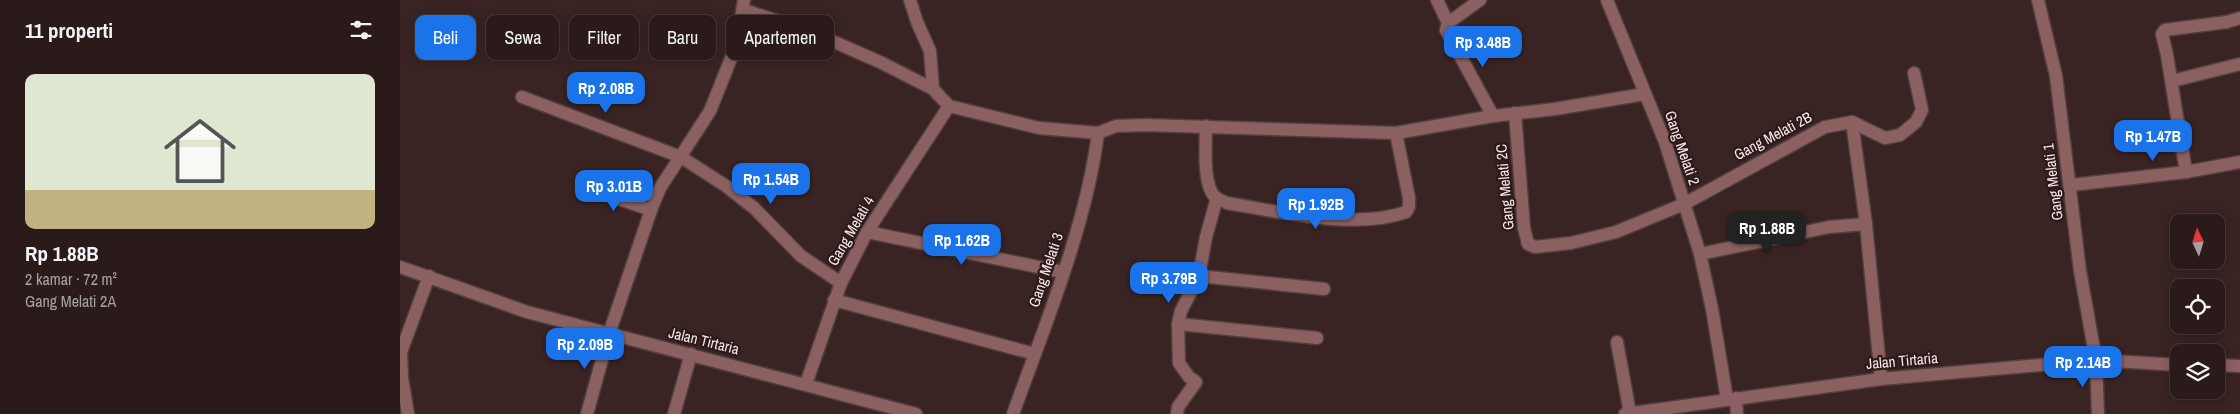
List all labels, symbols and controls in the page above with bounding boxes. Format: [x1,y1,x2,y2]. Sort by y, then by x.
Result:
chip: Beli [415,15,476,60]
chip: Sewa [486,15,559,60]
chip: Filter [569,15,639,60]
chip: Baru [649,15,716,60]
chip: Apartemen [726,15,834,60]
text: 11 properti [25,16,113,45]
icon: filters [347,16,375,44]
pin: Rp 3.48B [1431,26,1535,68]
text: Rp 3.48B [1455,31,1511,53]
pin: Rp 2.08B [554,72,658,114]
text: Rp 2.08B [578,77,634,99]
icon: home [155,106,245,196]
street label: Gang Melati 2B [1730,106,1815,165]
street label: Gang Melati 2 [1660,108,1705,188]
pin: Rp 1.47B [2101,120,2205,162]
text: Rp 1.47B [2125,125,2181,147]
street label: Gang Melati 1 [2037,142,2068,222]
street label: Gang Melati 2C [1490,143,1519,231]
pin: Rp 1.54B [719,162,823,205]
text: Rp 1.54B [743,168,799,190]
pin: Rp 3.01B [562,170,666,212]
text: Rp 3.01B [586,175,642,197]
pin: Rp 1.92B [1264,188,1368,230]
street label: Gang Melati 4 [822,192,879,269]
text: Rp 1.92B [1288,193,1344,215]
pin: Rp 1.88B [1715,212,1819,254]
north arrow [2170,214,2225,269]
map controls [2170,214,2225,399]
text: Rp 1.88B [1739,217,1795,239]
pin: Rp 1.62B [910,224,1014,266]
text: Rp 1.62B [934,229,990,251]
street label: Gang Melati 3 [1023,230,1068,310]
text: Rp 1.88B [25,239,99,268]
pin: Rp 3.79B [1117,262,1221,304]
text: Rp 3.79B [1141,267,1197,289]
text: 2 kamar · 72 m² [25,268,117,290]
button: locate [2170,279,2225,334]
text: Gang Melati 2A [25,290,116,312]
street label: Jalan Tirtaria [667,322,742,359]
pin: Rp 2.09B [533,328,637,370]
text: Rp 2.09B [557,333,613,355]
button: layers [2170,344,2225,399]
pin: Rp 2.14B [2031,346,2135,388]
street label: Jalan Tirtaria [1865,347,1939,374]
text: Rp 2.14B [2055,351,2111,373]

